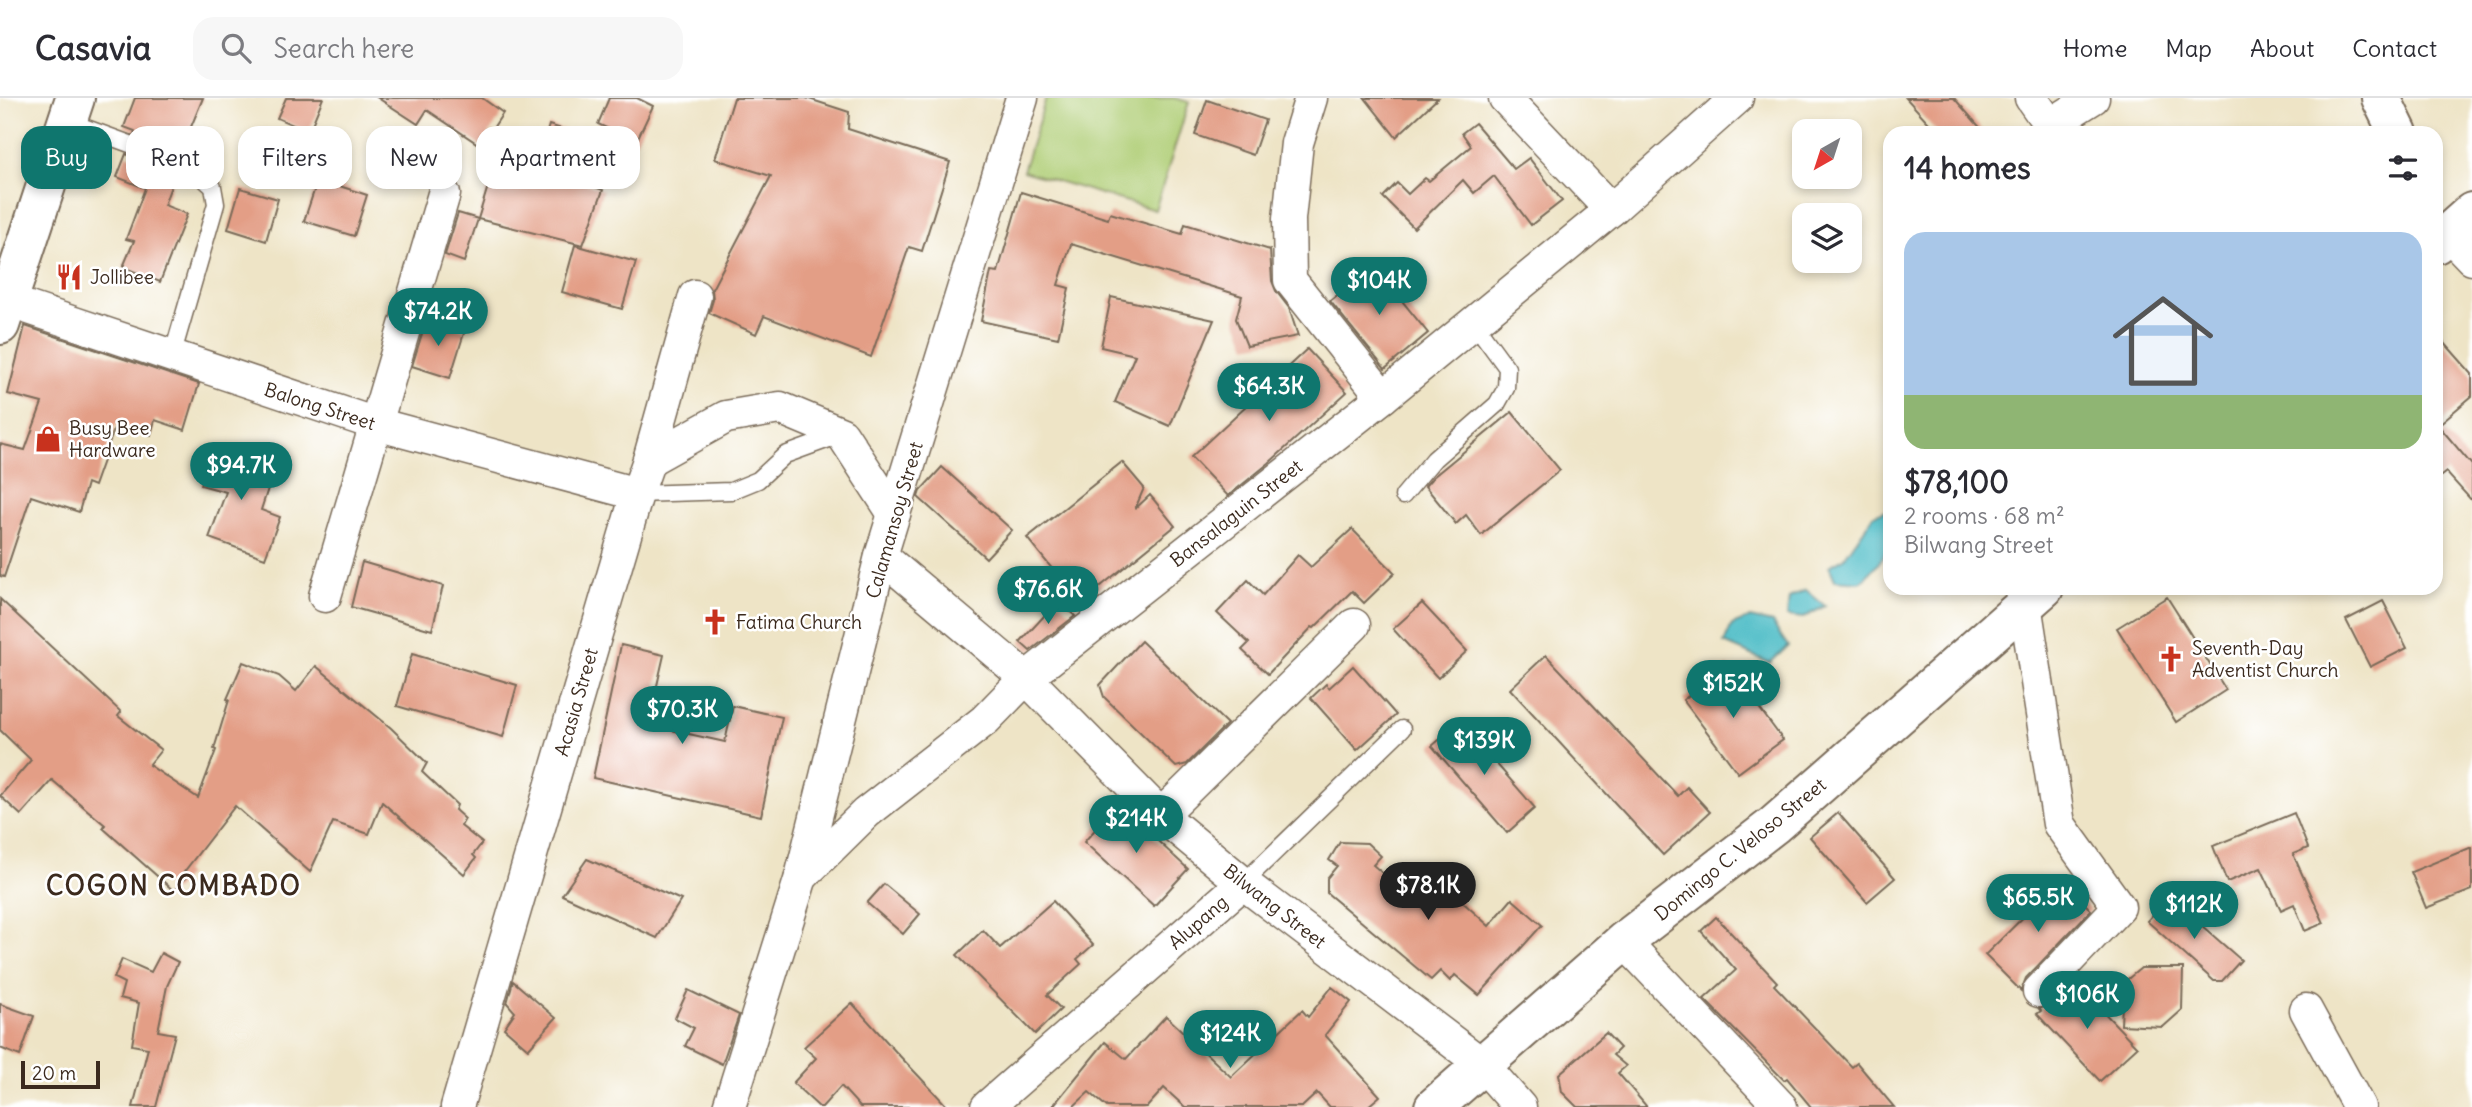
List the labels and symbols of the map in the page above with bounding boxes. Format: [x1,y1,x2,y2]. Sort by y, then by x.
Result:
north arrow [1792,119,1862,189]
pin: $104K [1330,258,1428,317]
restaurant icon: Jollibee [54,262,84,292]
place label: Jollibee [90,265,154,289]
pin: $74.2K [381,288,495,348]
pin: $64.3K [1212,364,1326,423]
street label: Balong Street [262,377,378,435]
place label: Busy Bee Hardware [69,416,155,462]
shop icon: Busy Bee Hardware [33,424,63,454]
street label: Calamansoy Street [860,439,928,601]
pin: $94.7K [184,442,298,502]
street label: Bansalaguin Street [1165,454,1307,572]
pin: $76.6K [991,566,1105,626]
church icon: Fatima Church [700,607,730,637]
place label: Fatima Church [736,610,862,634]
place label: Seventh-Day Adventist Church [2192,636,2339,682]
church icon: Seventh-Day Adventist Church [2156,644,2186,674]
street label: Acasia Street [549,645,603,759]
pin: $152K [1684,660,1782,720]
pin: $70.3K [625,686,739,746]
pin: $139K [1435,718,1533,777]
street label: Domingo C. Veloso Street [1649,772,1831,926]
pin: $214K [1087,796,1185,855]
street label: Bilwang Street [1219,859,1331,953]
pin: $78.1K [1371,862,1485,922]
district label: COGON COMBADO [46,869,302,902]
pin: $65.5K [1981,874,2095,934]
pin: $112K [2145,882,2243,941]
street label: Alupang [1163,890,1233,954]
pin: $106K [2038,972,2136,1031]
pin: $124K [1181,1010,1279,1070]
scale bar [21,1058,100,1090]

